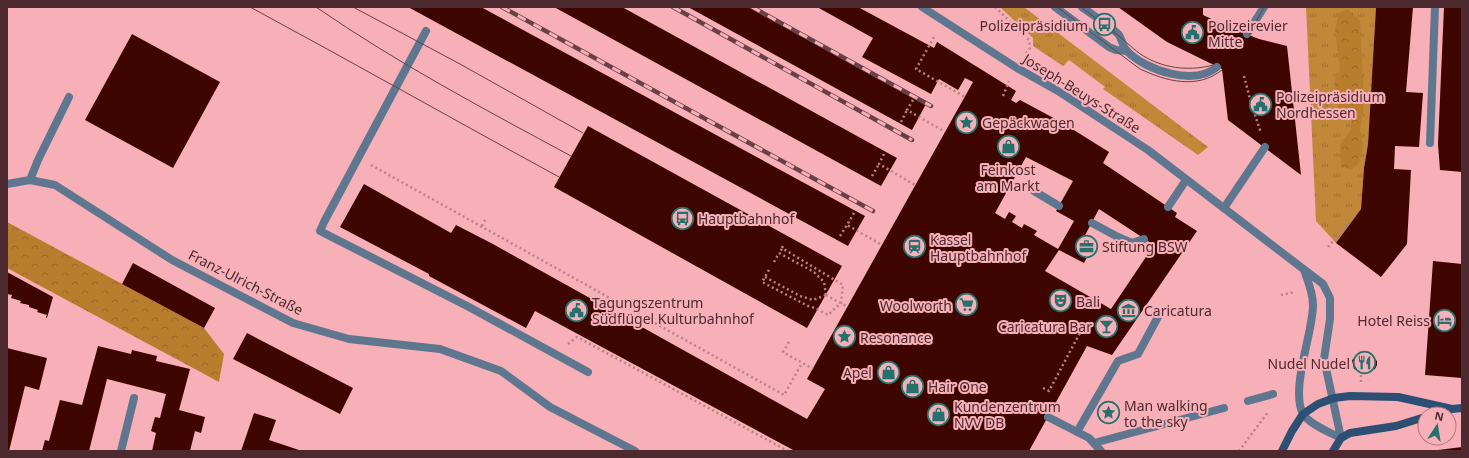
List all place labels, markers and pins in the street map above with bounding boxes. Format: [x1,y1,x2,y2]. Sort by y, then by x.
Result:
bus stop icon: Polizeipräsidium [1091,12,1117,38]
place label: Polizeipräsidium [980,16,1088,35]
place label: Polizeirevier Mitte [1208,16,1288,51]
public building icon: Polizeirevier Mitte [1180,20,1206,46]
place label: Polizeipräsidium Nordhessen [1276,87,1385,122]
public building icon: Polizeipräsidium Nordhessen [1247,91,1273,117]
place icon: Gepäckwagen [954,109,980,135]
place label: Gepäckwagen [982,113,1075,132]
shop icon: Feinkost am Markt [995,134,1021,160]
place label: Feinkost am Markt [976,160,1040,195]
bus stop icon: Hauptbahnhof [670,205,696,231]
place label: Hauptbahnhof [698,209,795,228]
place label: Kassel Hauptbahnhof [930,230,1027,265]
office icon: Stiftung BSW [1074,233,1100,259]
station icon: Kassel Hauptbahnhof [902,234,928,260]
place label: Stiftung BSW [1102,237,1188,256]
theatre icon: Bali [1047,288,1073,314]
supermarket icon: Woolworth [954,292,980,318]
place label: Bali [1076,292,1100,311]
place label: Tagungszentrum Südflügel Kulturbahnhof [592,293,755,328]
place label: Woolworth [880,296,952,315]
public building icon: Tagungszentrum Südflügel Kulturbahnhof [564,297,590,323]
museum icon: Caricatura [1116,297,1142,323]
place label: Caricatura [1144,301,1212,320]
hotel icon: Hotel Reiss [1432,307,1458,333]
place label: Hotel Reiss [1357,311,1430,330]
bar icon: Caricatura Bar [1094,313,1120,339]
place label: Caricatura Bar [998,317,1092,336]
place icon: Resonance [831,324,857,350]
place label: Resonance [860,328,932,347]
restaurant icon: Nudel Nudel [1352,350,1378,376]
place label: Nudel Nudel [1268,354,1350,373]
shop icon: Apel [875,359,901,385]
place label: Apel [843,363,872,382]
shop icon: Hair One [899,373,925,399]
place label: Hair One [928,377,987,396]
place label: Man walking to the sky [1124,396,1208,431]
place label: Kundenzentrum NVV DB [954,397,1061,432]
place icon: Man walking to the sky [1095,400,1121,426]
shop icon: Kundenzentrum NVV DB [925,401,951,427]

